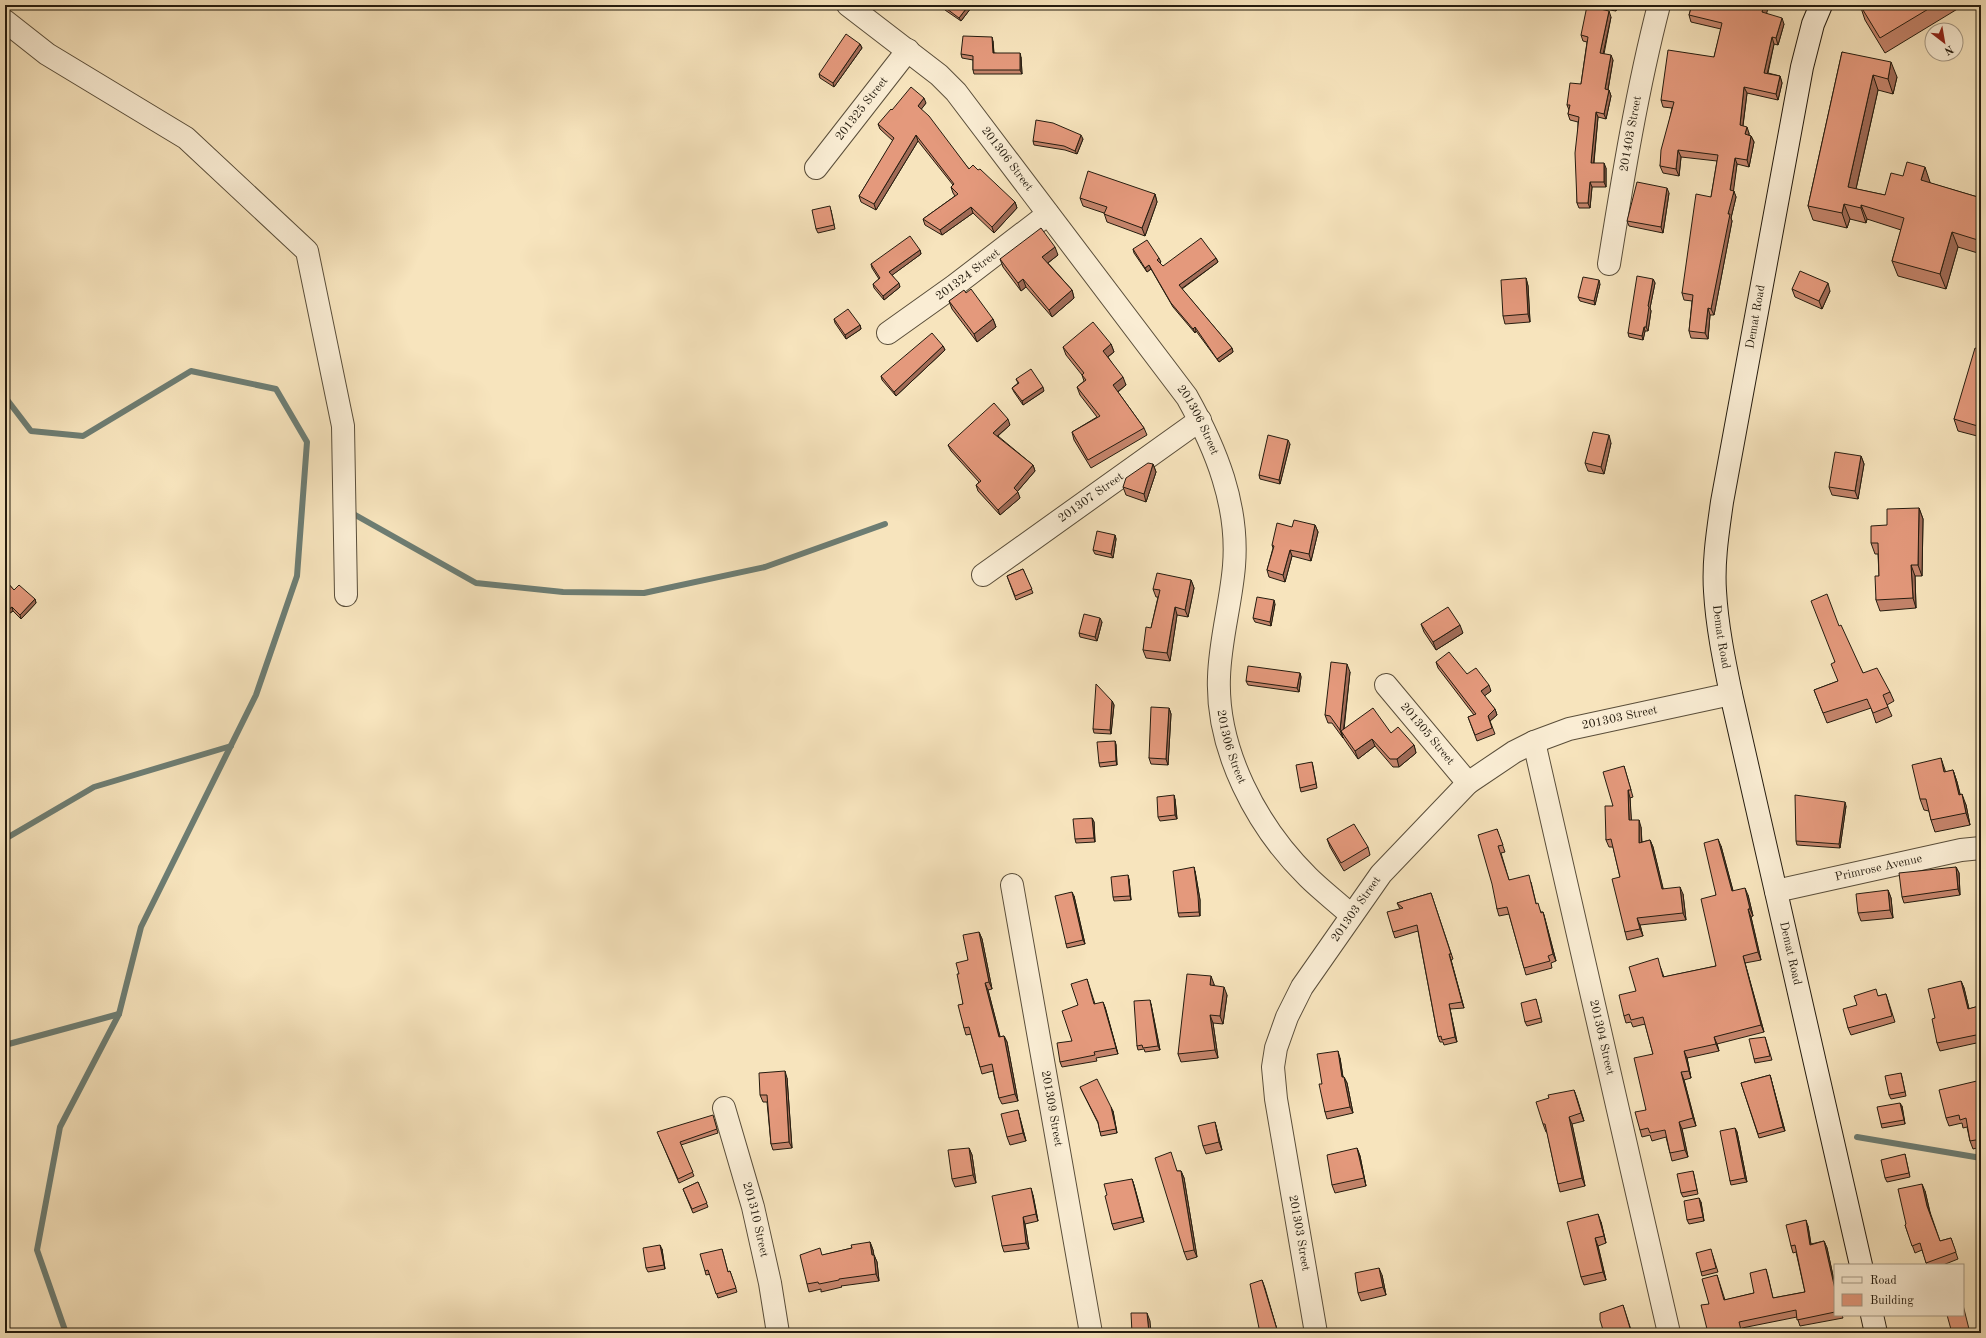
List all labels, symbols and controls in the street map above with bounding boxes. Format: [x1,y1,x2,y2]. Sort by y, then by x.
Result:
north arrow [1924,22,1964,62]
text: N [1941,42,1955,56]
street label: 201325 Street [834,75,891,143]
street label: 201403 Street [1618,95,1644,173]
street label: 201306 Street [979,125,1035,193]
street label: 201324 Street [934,247,1002,303]
street label: Demat Road [1744,284,1768,350]
street label: 201306 Street [1174,383,1220,457]
street label: 201307 Street [1056,470,1126,525]
street label: Demat Road [1710,604,1732,670]
street label: 201305 Street [1398,701,1456,767]
street label: 201303 Street [1581,704,1659,732]
street label: 201306 Street [1215,709,1248,786]
street label: Primrose Avenue [1834,853,1924,884]
street label: 201303 Street [1329,874,1383,944]
street label: Demat Road [1777,920,1803,986]
street label: 201304 Street [1587,999,1616,1076]
street label: 201309 Street [1039,1070,1064,1148]
street label: 201310 Street [740,1181,770,1258]
street label: 201303 Street [1286,1194,1312,1272]
legend [1834,1264,1964,1316]
text: Road [1870,1275,1897,1287]
text: Building [1870,1295,1914,1307]

